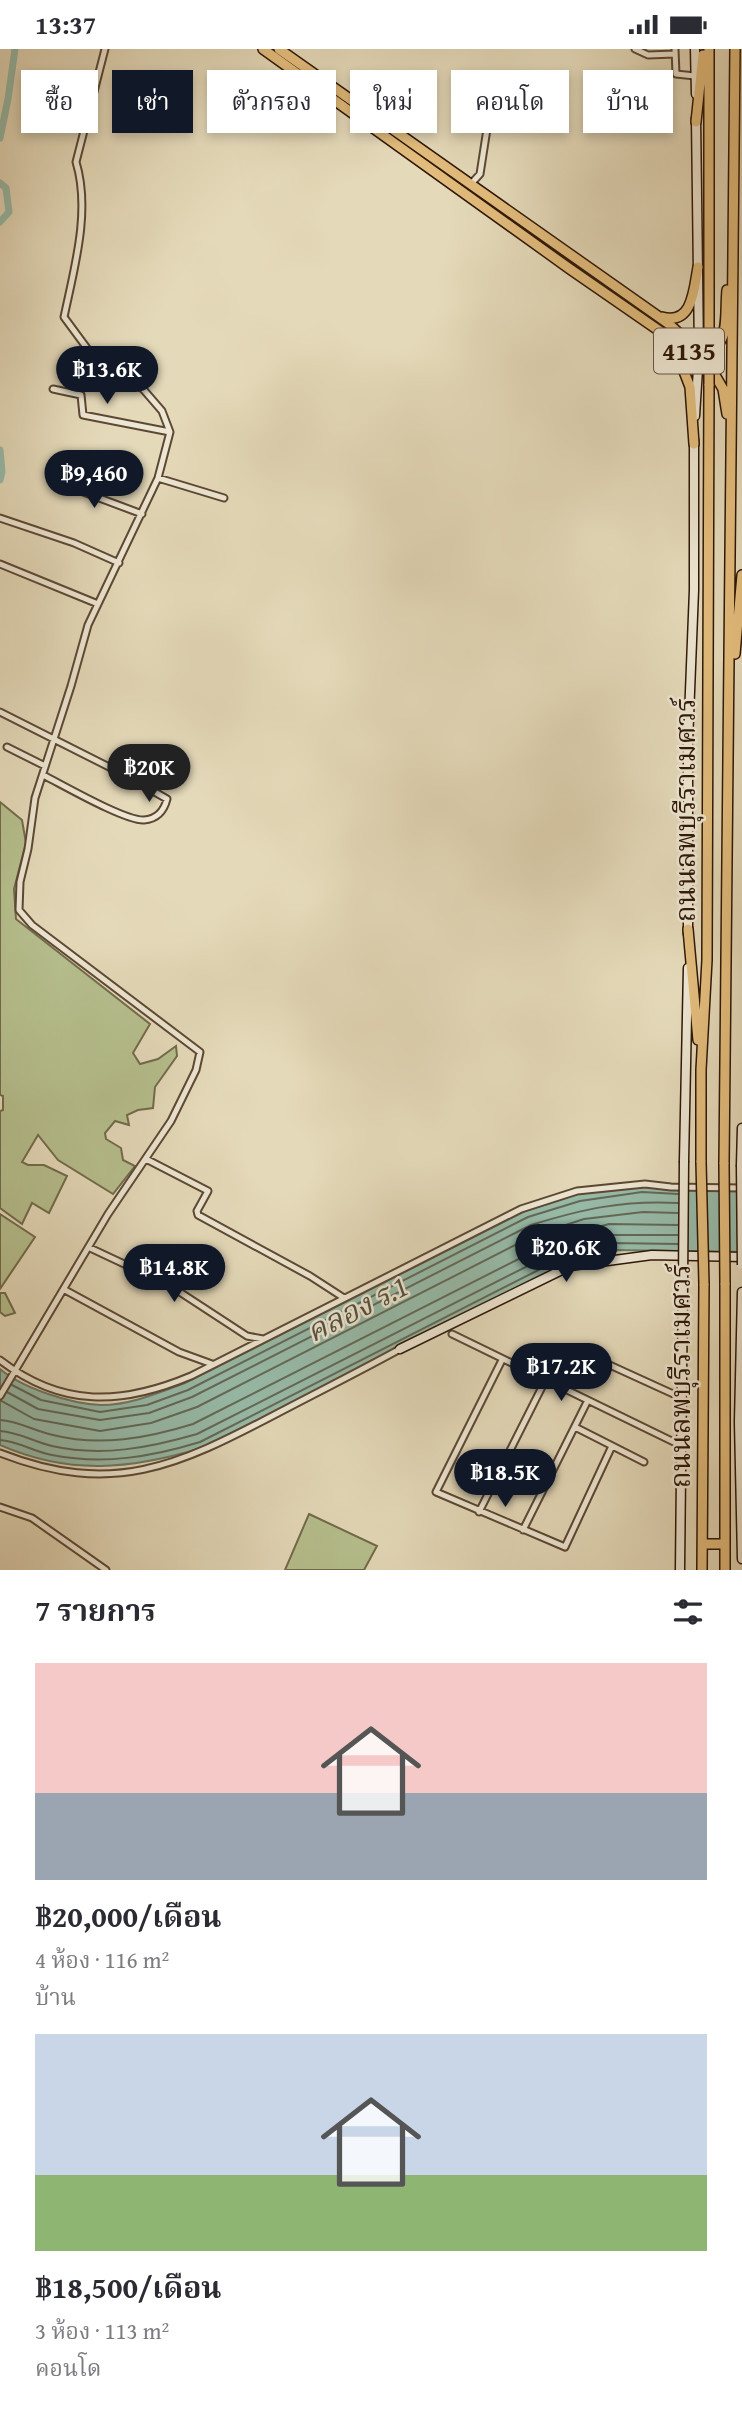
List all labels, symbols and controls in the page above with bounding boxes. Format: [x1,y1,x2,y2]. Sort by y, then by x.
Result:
text: 13:37 [35,5,96,44]
chip: ซื้อ [21,70,98,133]
chip: เช่า [112,70,193,133]
chip: ตัวกรอง [207,70,336,133]
chip: ใหม่ [350,70,437,133]
chip: คอนโด [451,70,569,133]
chip: บ้าน [583,70,673,133]
road number: 4135 [654,329,724,373]
pin: ฿13.6K [50,347,164,406]
text: ฿13.6K [72,352,142,385]
pin: ฿9,460 [37,451,151,510]
text: ฿9,460 [60,456,128,489]
street label: ถนนลพบุรีราเมศวร์ [664,697,705,922]
pin: ฿20K [108,745,190,804]
text: ฿20K [123,750,175,783]
pin: ฿20.6K [509,1225,623,1284]
text: ฿20.6K [531,1230,601,1263]
pin: ฿14.8K [117,1245,231,1304]
text: ฿14.8K [139,1250,209,1283]
street label: ถนนลพบุรีราเมศวร์ [659,1263,700,1488]
water label: คลอง ร.1 [298,1264,415,1353]
pin: ฿17.2K [504,1343,618,1403]
text: ฿17.2K [526,1349,596,1382]
pin: ฿18.5K [448,1449,562,1509]
text: ฿18.5K [470,1455,540,1488]
text: 7 รายการ [35,1588,156,1632]
icon: filters [669,1593,707,1631]
icon: home [308,1708,434,1834]
text: ฿20,000/เดือน [35,1894,222,1938]
text: 4 ห้อง · 116 m² [35,1943,169,1976]
text: บ้าน [35,1980,76,2013]
icon: home [308,2079,434,2205]
text: ฿18,500/เดือน [35,2265,222,2309]
text: 3 ห้อง · 113 m² [35,2314,169,2347]
text: คอนโด [35,2351,102,2384]

